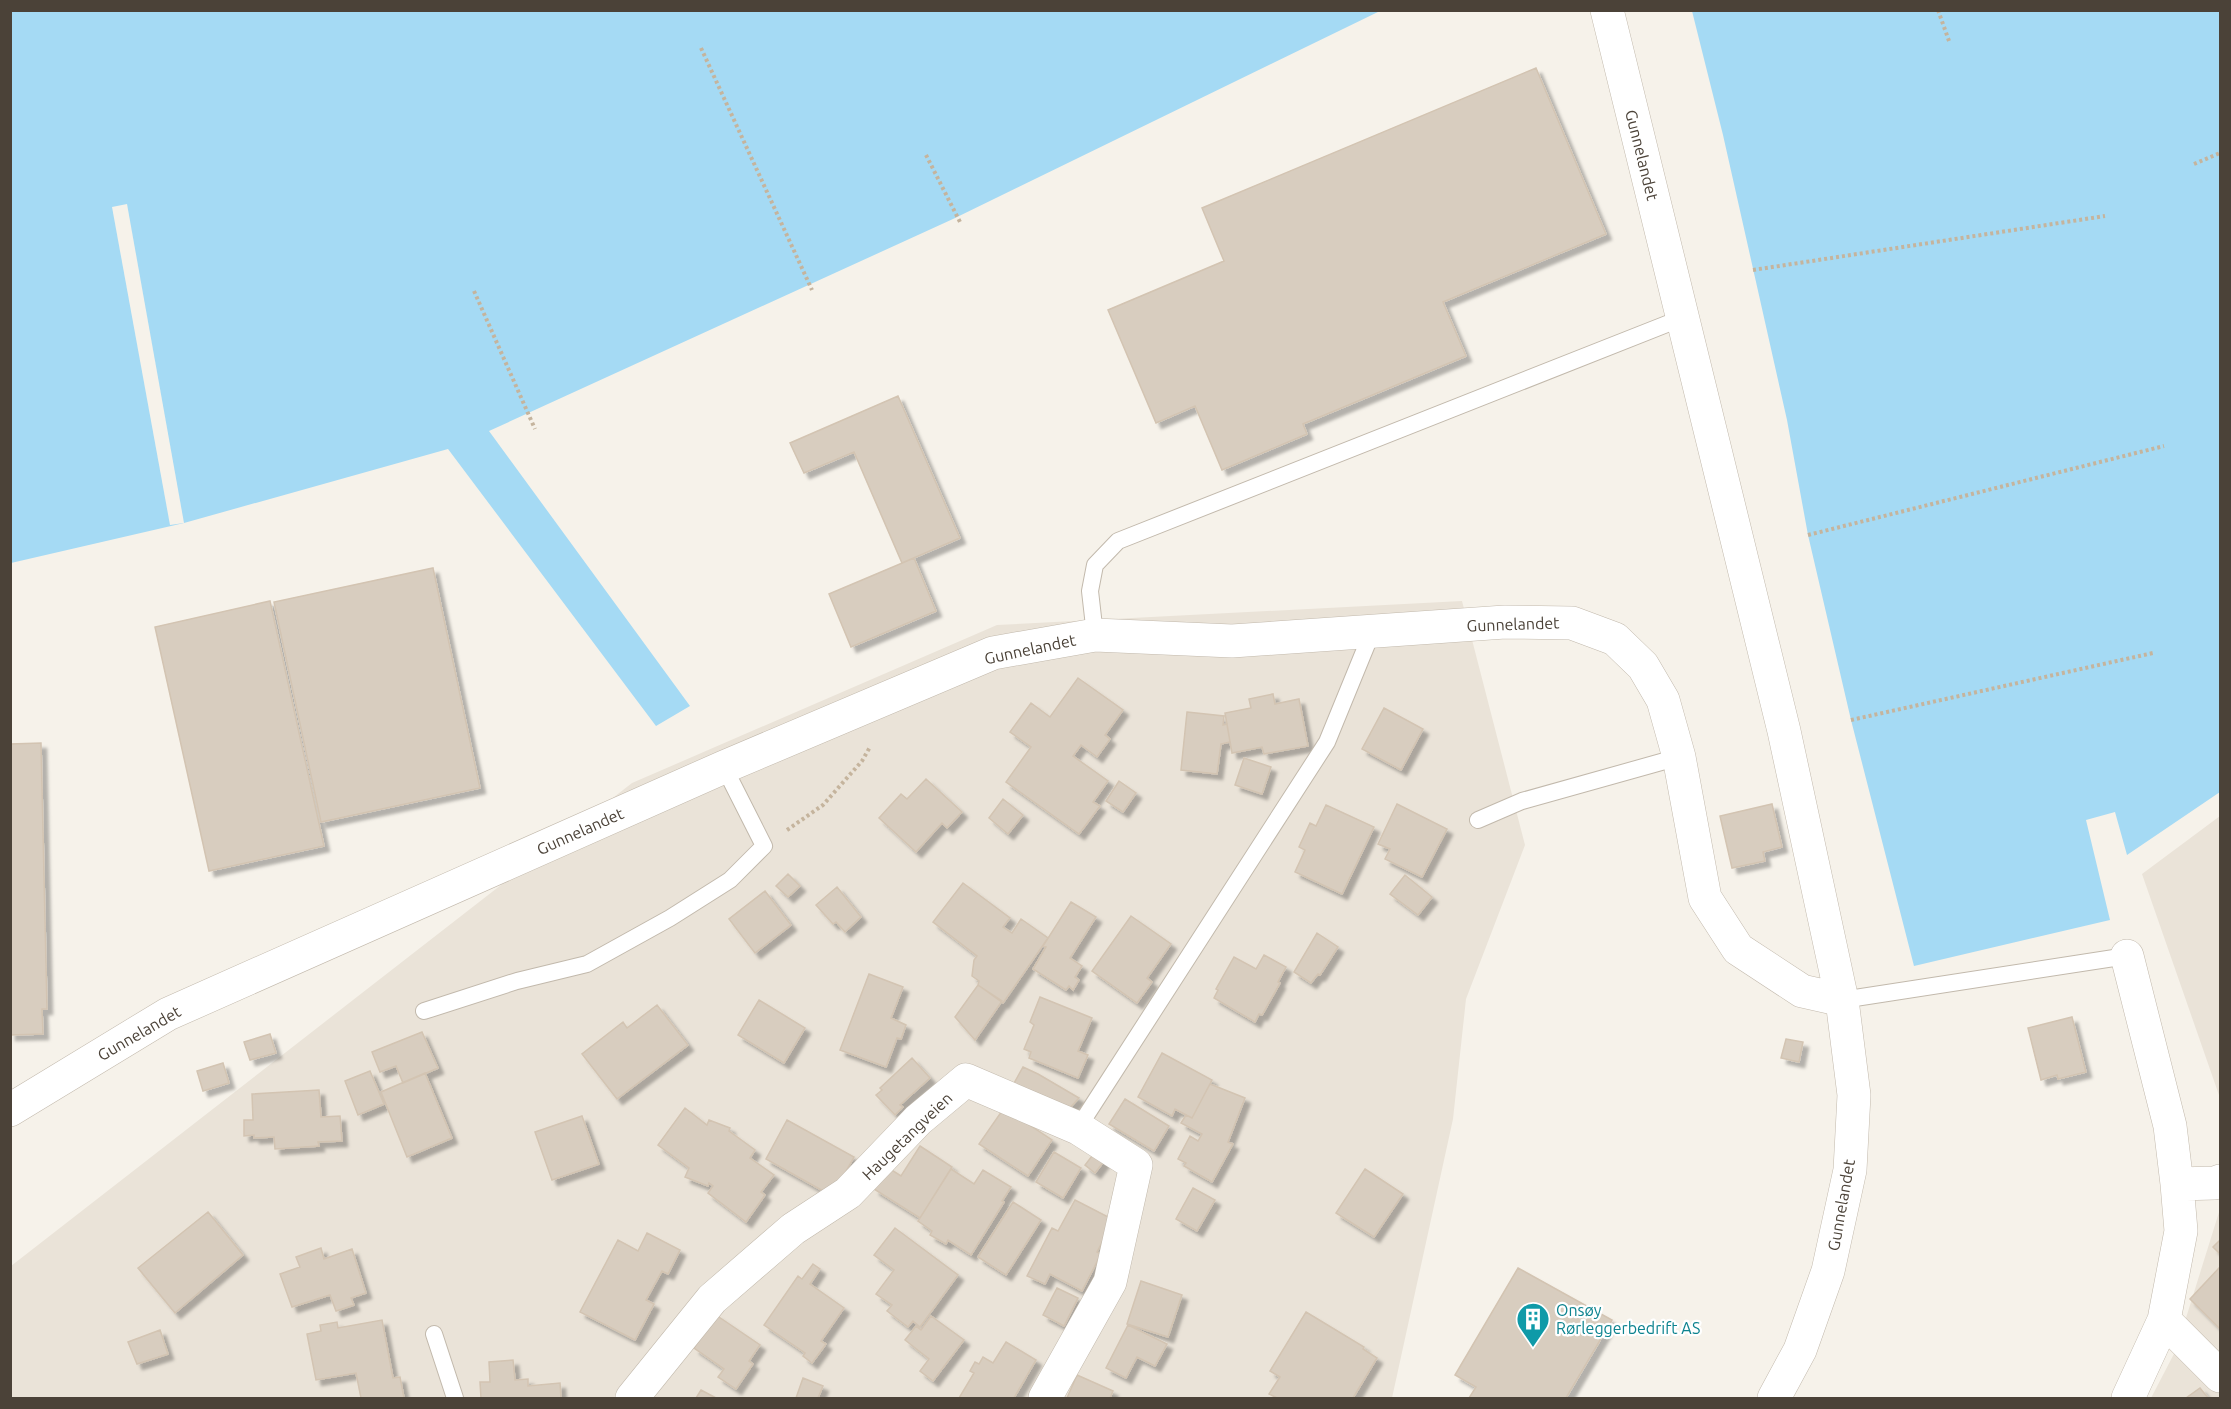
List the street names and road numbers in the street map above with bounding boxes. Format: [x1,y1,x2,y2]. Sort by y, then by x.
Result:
street label: Gunnelandet [1622,108,1662,203]
street label: Gunnelandet [1466,613,1560,635]
street label: Gunnelandet [983,630,1078,667]
street label: Gunnelandet [534,804,627,858]
street label: Gunnelandet [94,1002,184,1064]
street label: Haugetangveien [858,1089,956,1183]
street label: Gunnelandet [1824,1157,1858,1252]

